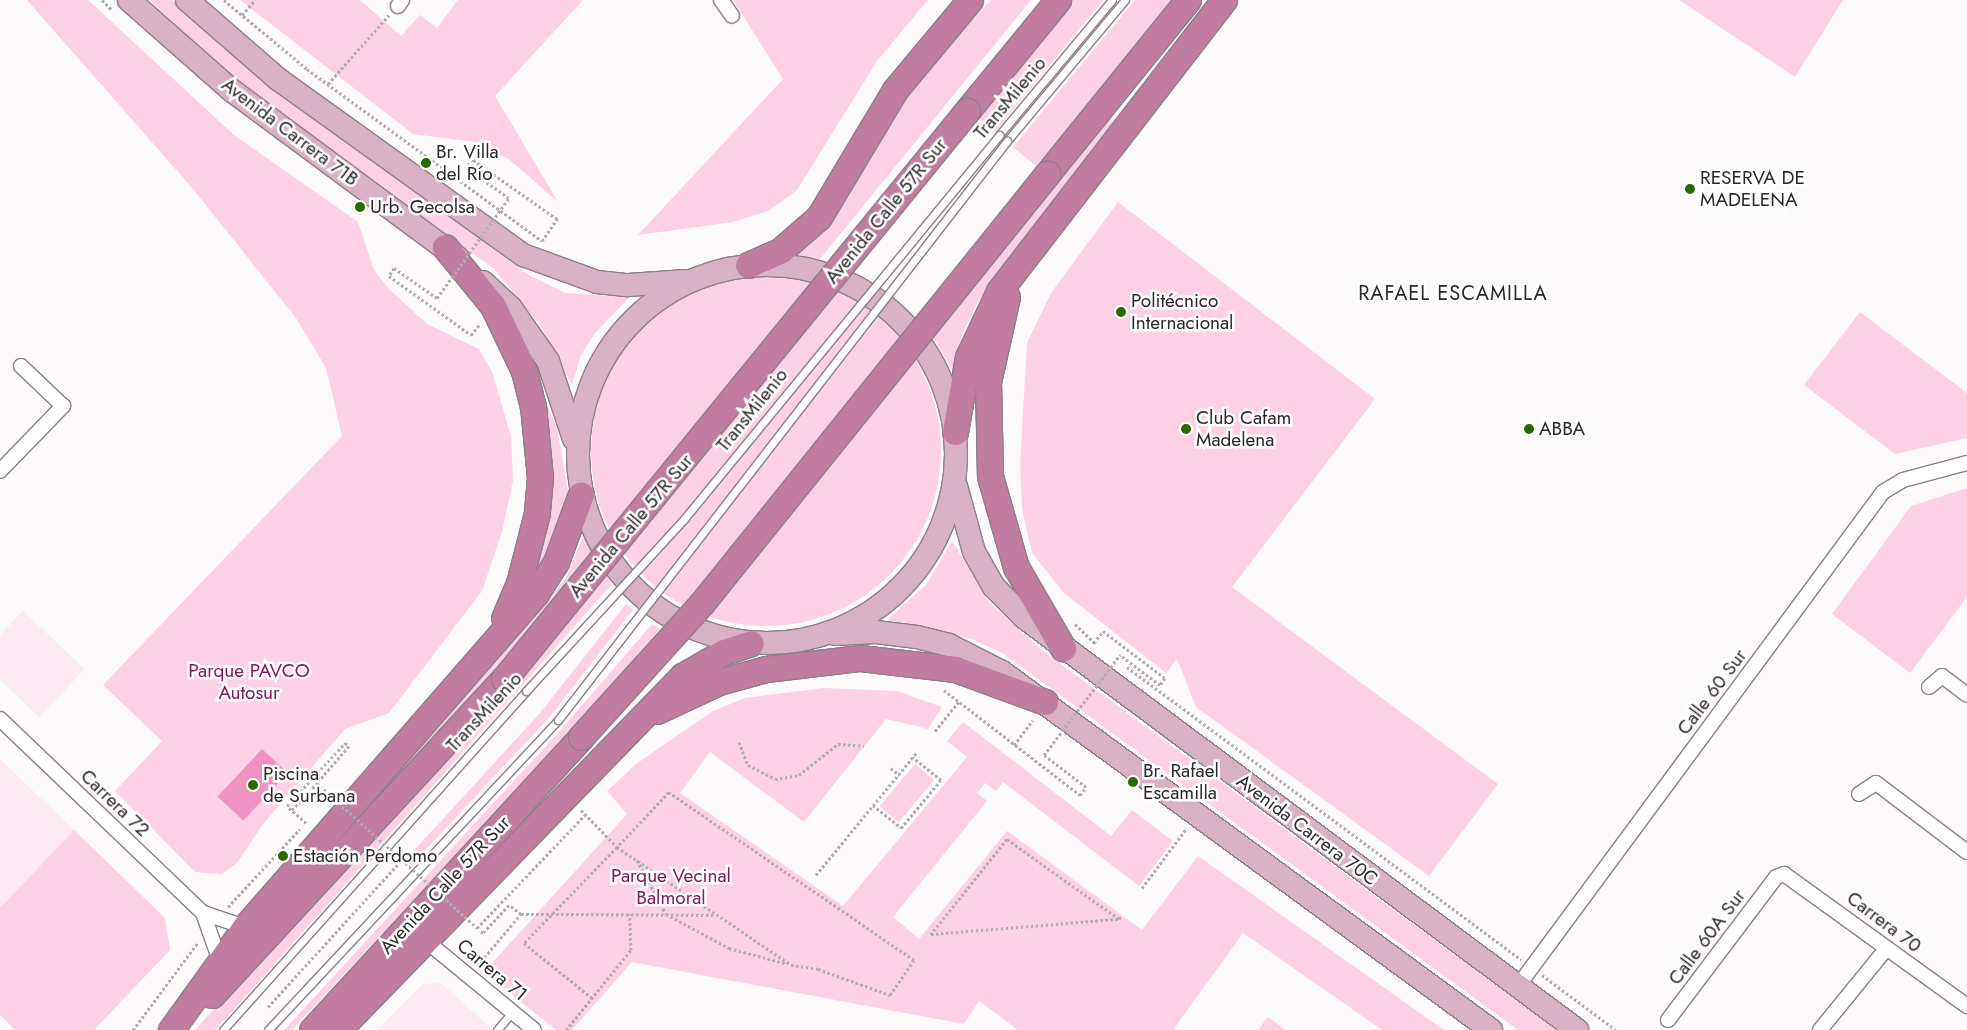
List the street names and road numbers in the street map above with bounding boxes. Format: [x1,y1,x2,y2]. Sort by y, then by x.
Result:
street label: TransMilenio [969,52,1051,144]
street label: Avenida Carrera 71B [217,73,363,191]
street label: Avenida Calle 57R Sur [820,134,952,288]
street label: TransMilenio [712,364,792,456]
street label: Avenida Calle 57R Sur [564,450,698,602]
street label: Calle 60 Sur [1672,645,1752,739]
street label: TransMilenio [441,668,527,756]
street label: Carrera 72 [76,765,154,841]
street label: Avenida Carrera 70C [1232,770,1382,890]
street label: Avenida Calle 57R Sur [375,811,515,959]
street label: Calle 60A Sur [1664,885,1750,989]
street label: Carrera 70 [1842,887,1926,957]
street label: Carrera 71 [452,934,532,1006]

